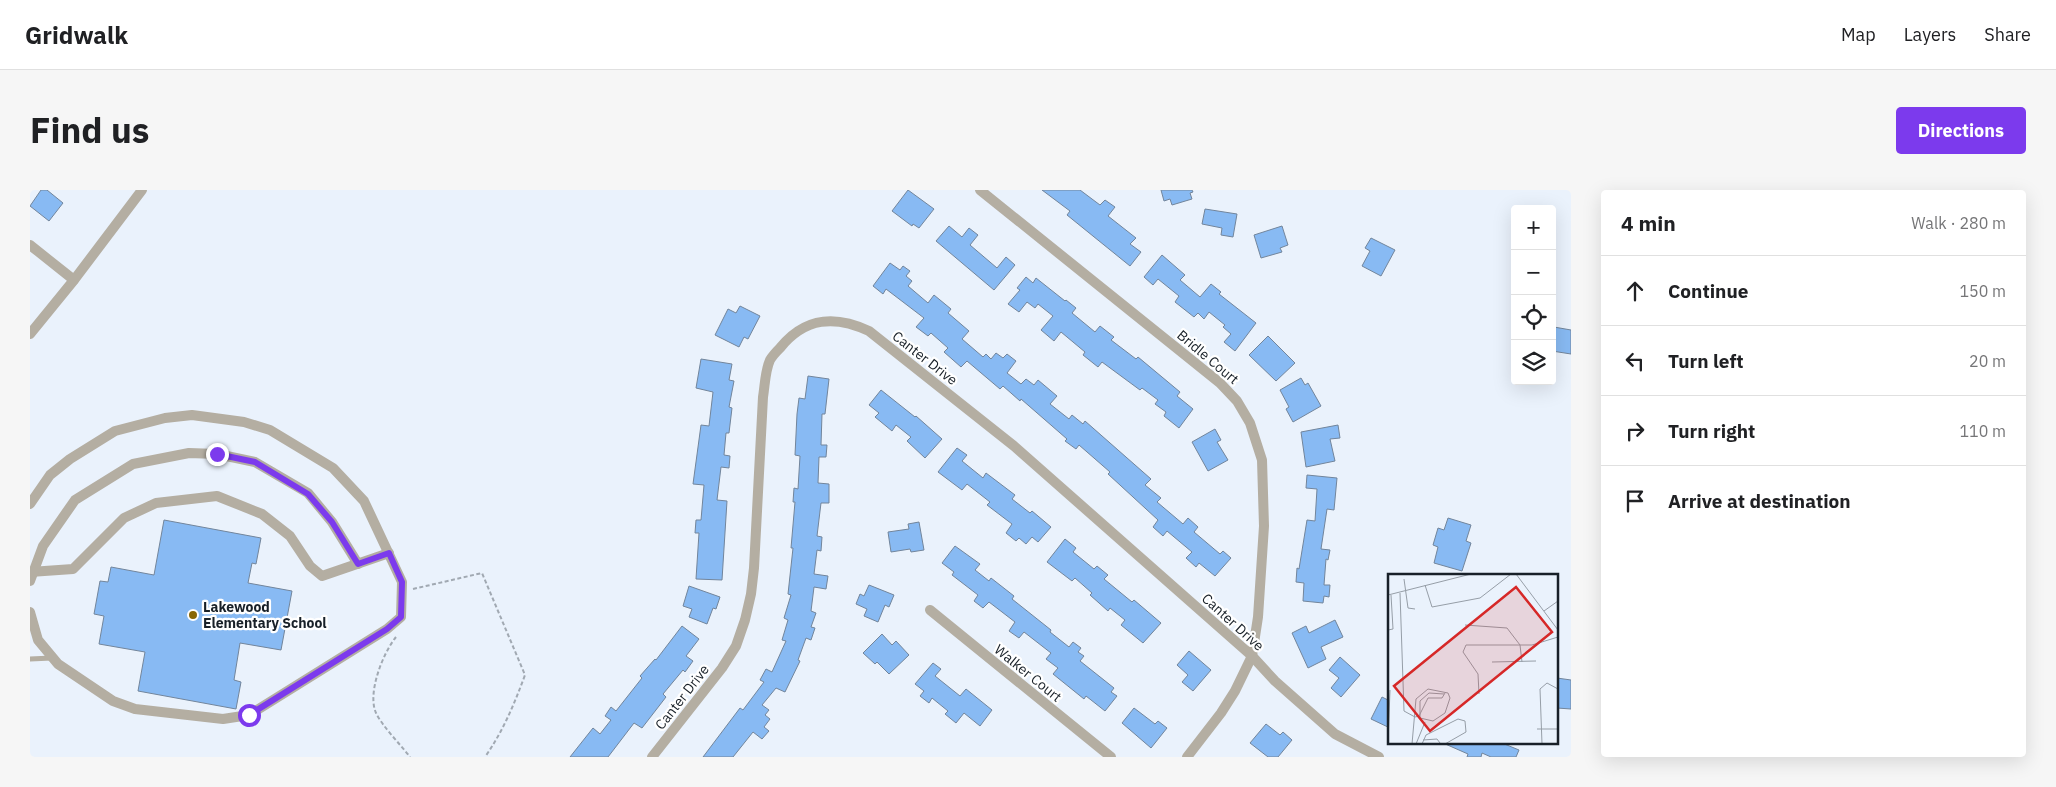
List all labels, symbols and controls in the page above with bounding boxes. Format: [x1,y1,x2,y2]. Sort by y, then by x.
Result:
text: Gridwalk [25,19,128,51]
text: Map [1841,23,1876,46]
text: Layers [1904,23,1956,46]
text: Share [1984,23,2031,46]
text: Find us [30,107,149,153]
button: Directions [1896,107,2026,154]
map controls [1511,205,1556,385]
button: + [1511,205,1556,250]
text: 4 min [1621,209,1676,237]
text: Walk · 280 m [1911,213,2006,233]
button: − [1511,250,1556,295]
icon: ahead [1621,277,1649,305]
text: Continue [1668,279,1748,303]
text: 150 m [1959,281,2006,301]
button: locate [1511,295,1556,340]
street label: Bridle Court [1173,326,1243,388]
street label: Canter Drive [889,327,961,389]
button: layers [1511,340,1556,385]
icon: left [1621,347,1649,375]
text: Turn left [1668,349,1744,373]
text: 20 m [1969,351,2006,371]
icon: right [1621,417,1649,445]
text: Turn right [1668,419,1755,443]
text: 110 m [1959,421,2006,441]
route end [206,443,229,466]
icon: arrive [1621,487,1649,515]
text: Arrive at destination [1668,489,1851,513]
inset map [1388,574,1558,744]
street label: Canter Drive [1198,589,1268,655]
place label: Lakewood Elementary School [203,598,327,632]
marker: Lakewood Elementary School [187,609,199,621]
street label: Walker Court [991,640,1065,706]
street label: Canter Drive [651,661,713,733]
route start [238,704,261,727]

